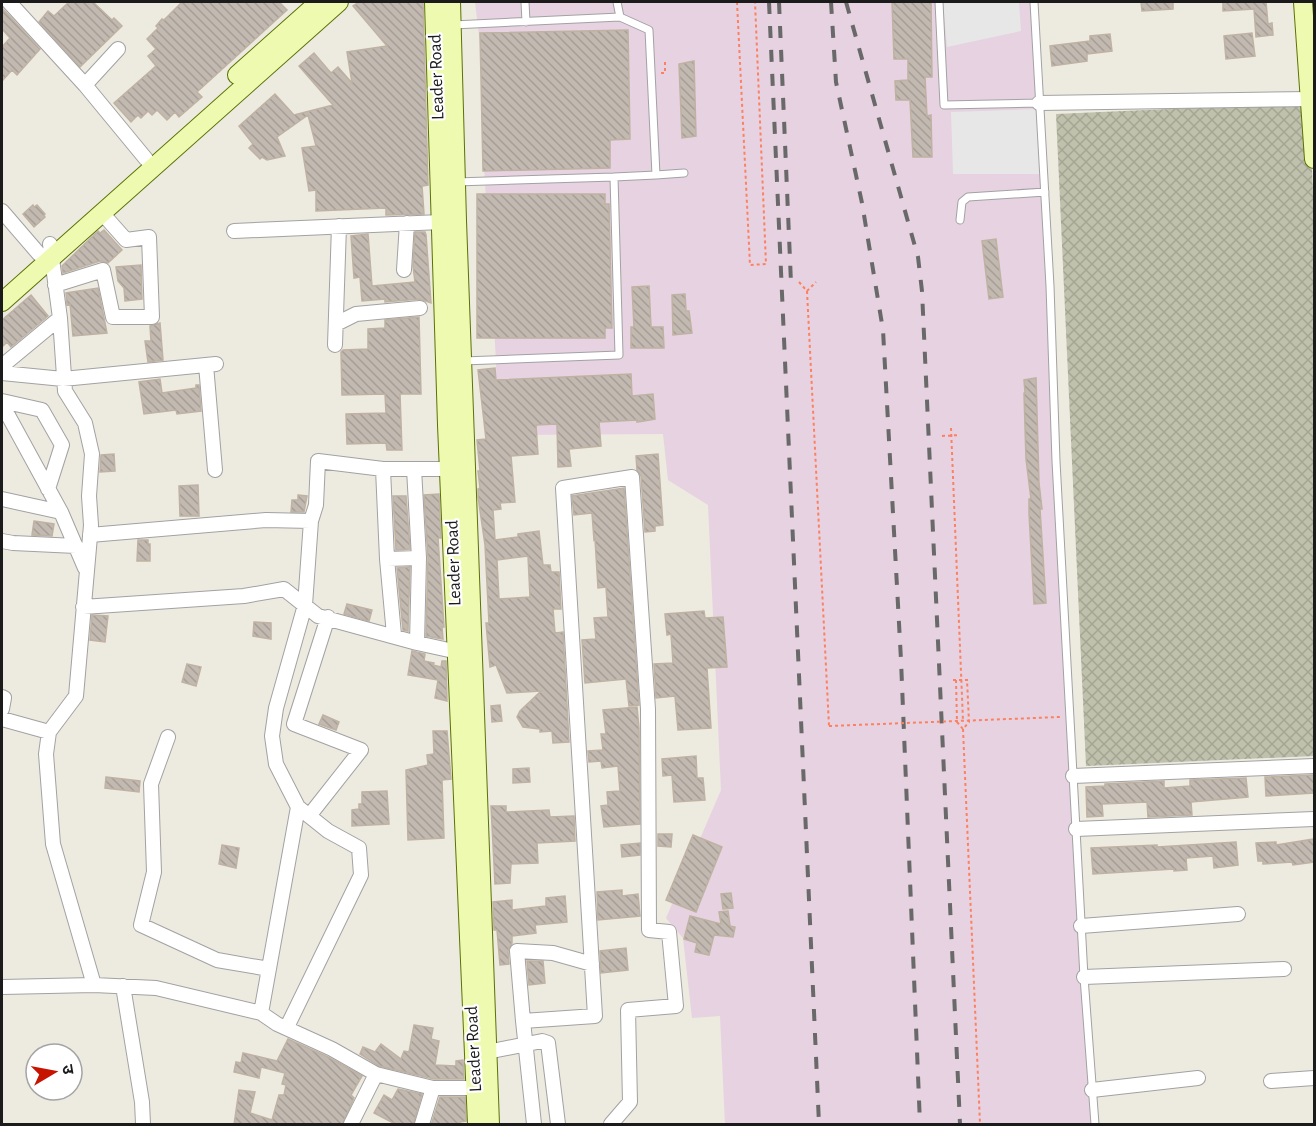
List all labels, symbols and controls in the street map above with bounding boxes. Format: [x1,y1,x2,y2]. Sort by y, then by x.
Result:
street label: Leader Road [427,34,447,120]
street label: Leader Road [444,520,464,606]
street label: Leader Road [463,1006,485,1092]
north arrow [24,1042,84,1102]
text: उ [59,1064,77,1076]

